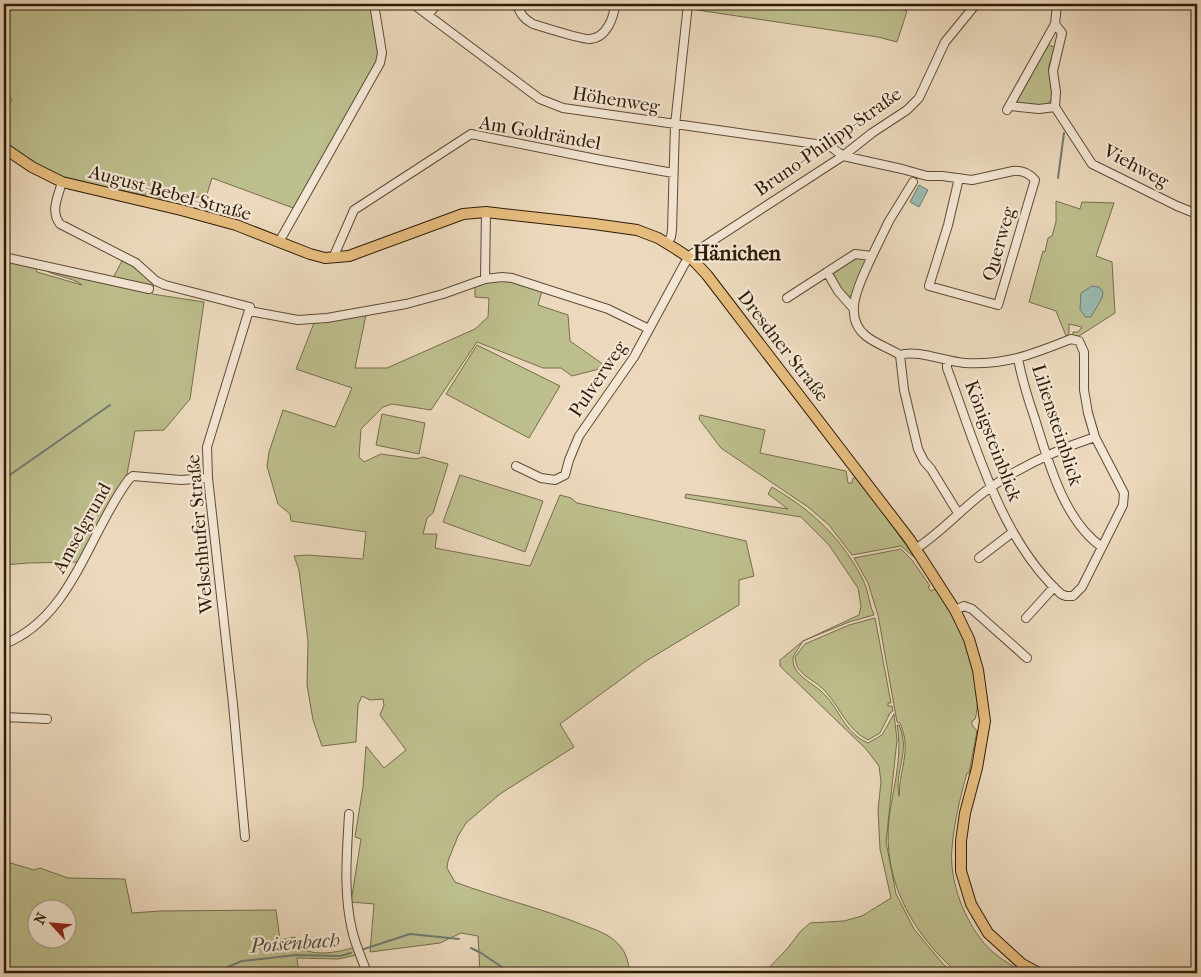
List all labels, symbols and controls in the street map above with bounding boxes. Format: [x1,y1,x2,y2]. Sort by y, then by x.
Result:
street label: Höhenweg [571,82,662,118]
street label: Bruno-Philipp-Straße [750,83,906,201]
street label: Am Goldrändel [476,111,603,155]
street label: Viehweg [1099,139,1173,193]
street label: August-Bebel-Straße [85,160,254,225]
street label: Querweg [978,204,1020,284]
district label: Hänichen [693,241,782,265]
street label: Dresdner Straße [733,286,833,406]
street label: Pulverweg [564,336,632,421]
street label: Liliensteinblick [1027,361,1087,489]
street label: Königsteinblick [960,377,1026,505]
street label: Welschhufer Straße [182,453,218,616]
street label: Amselgrund [48,478,116,578]
north arrow [28,900,78,950]
text: N [31,910,51,927]
water label: Poisenbach [248,928,341,958]

